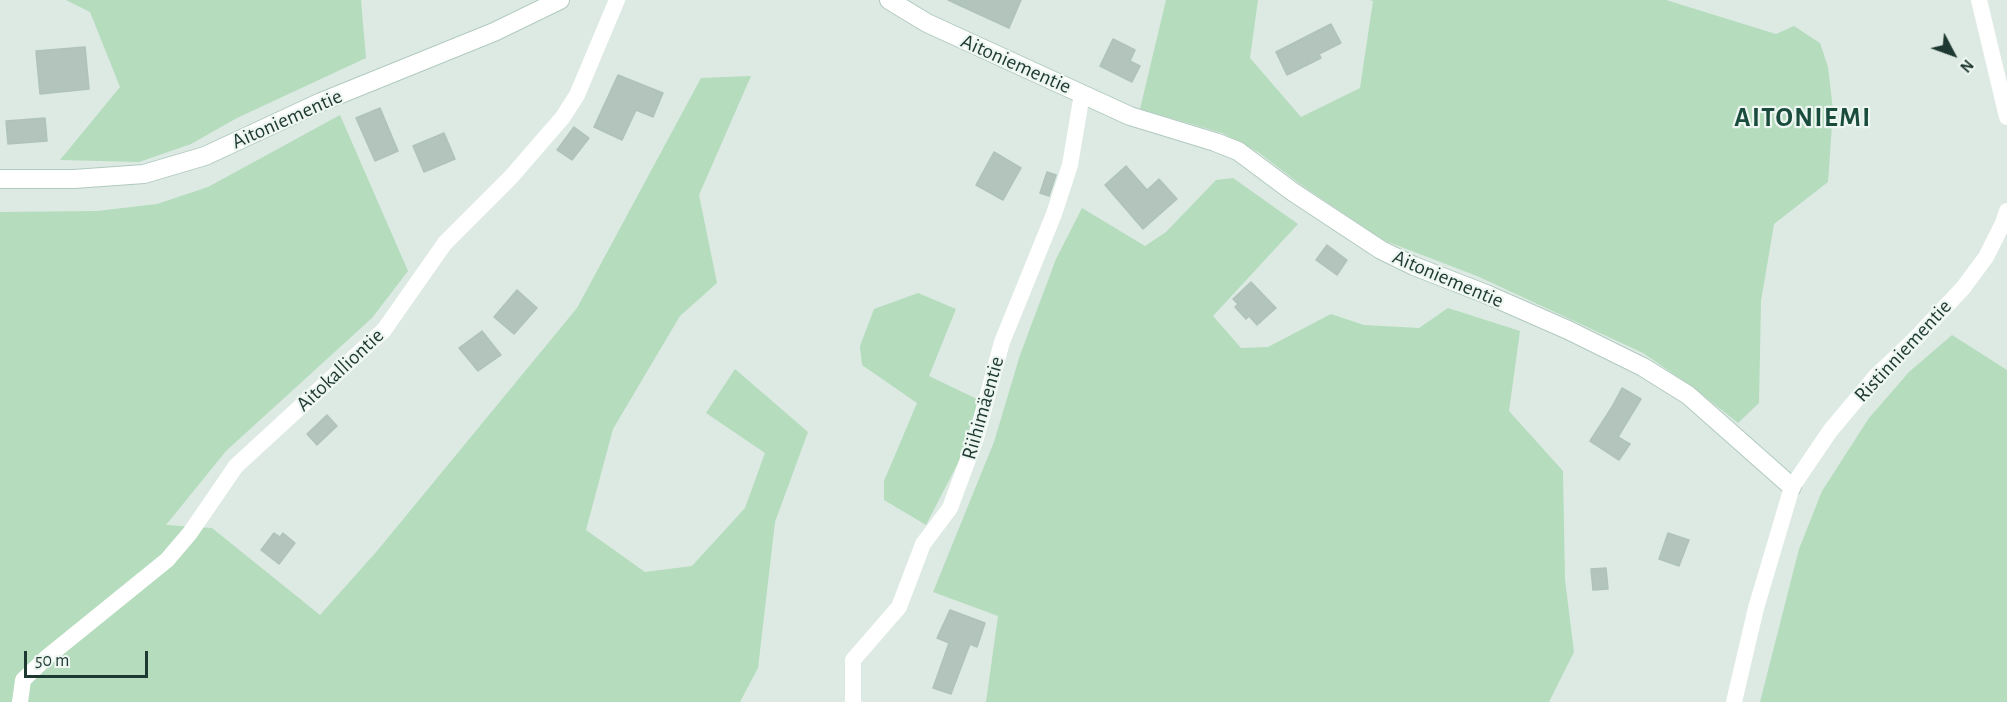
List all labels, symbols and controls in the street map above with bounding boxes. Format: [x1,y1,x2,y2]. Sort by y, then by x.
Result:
north arrow [1923,24,1983,84]
street label: Aitoniementie [957,28,1075,100]
text: N [1957,56,1976,75]
street label: Aitoniementie [228,83,346,155]
district label: AITONIEMI [1734,102,1872,134]
street label: Aitoniementie [1389,244,1507,314]
street label: Ristinniementie [1849,294,1957,408]
street label: Aitokalliontie [291,323,389,417]
street label: Riihimäentie [956,353,1010,463]
scale bar [27,639,152,677]
text: 50 m [35,652,69,670]

